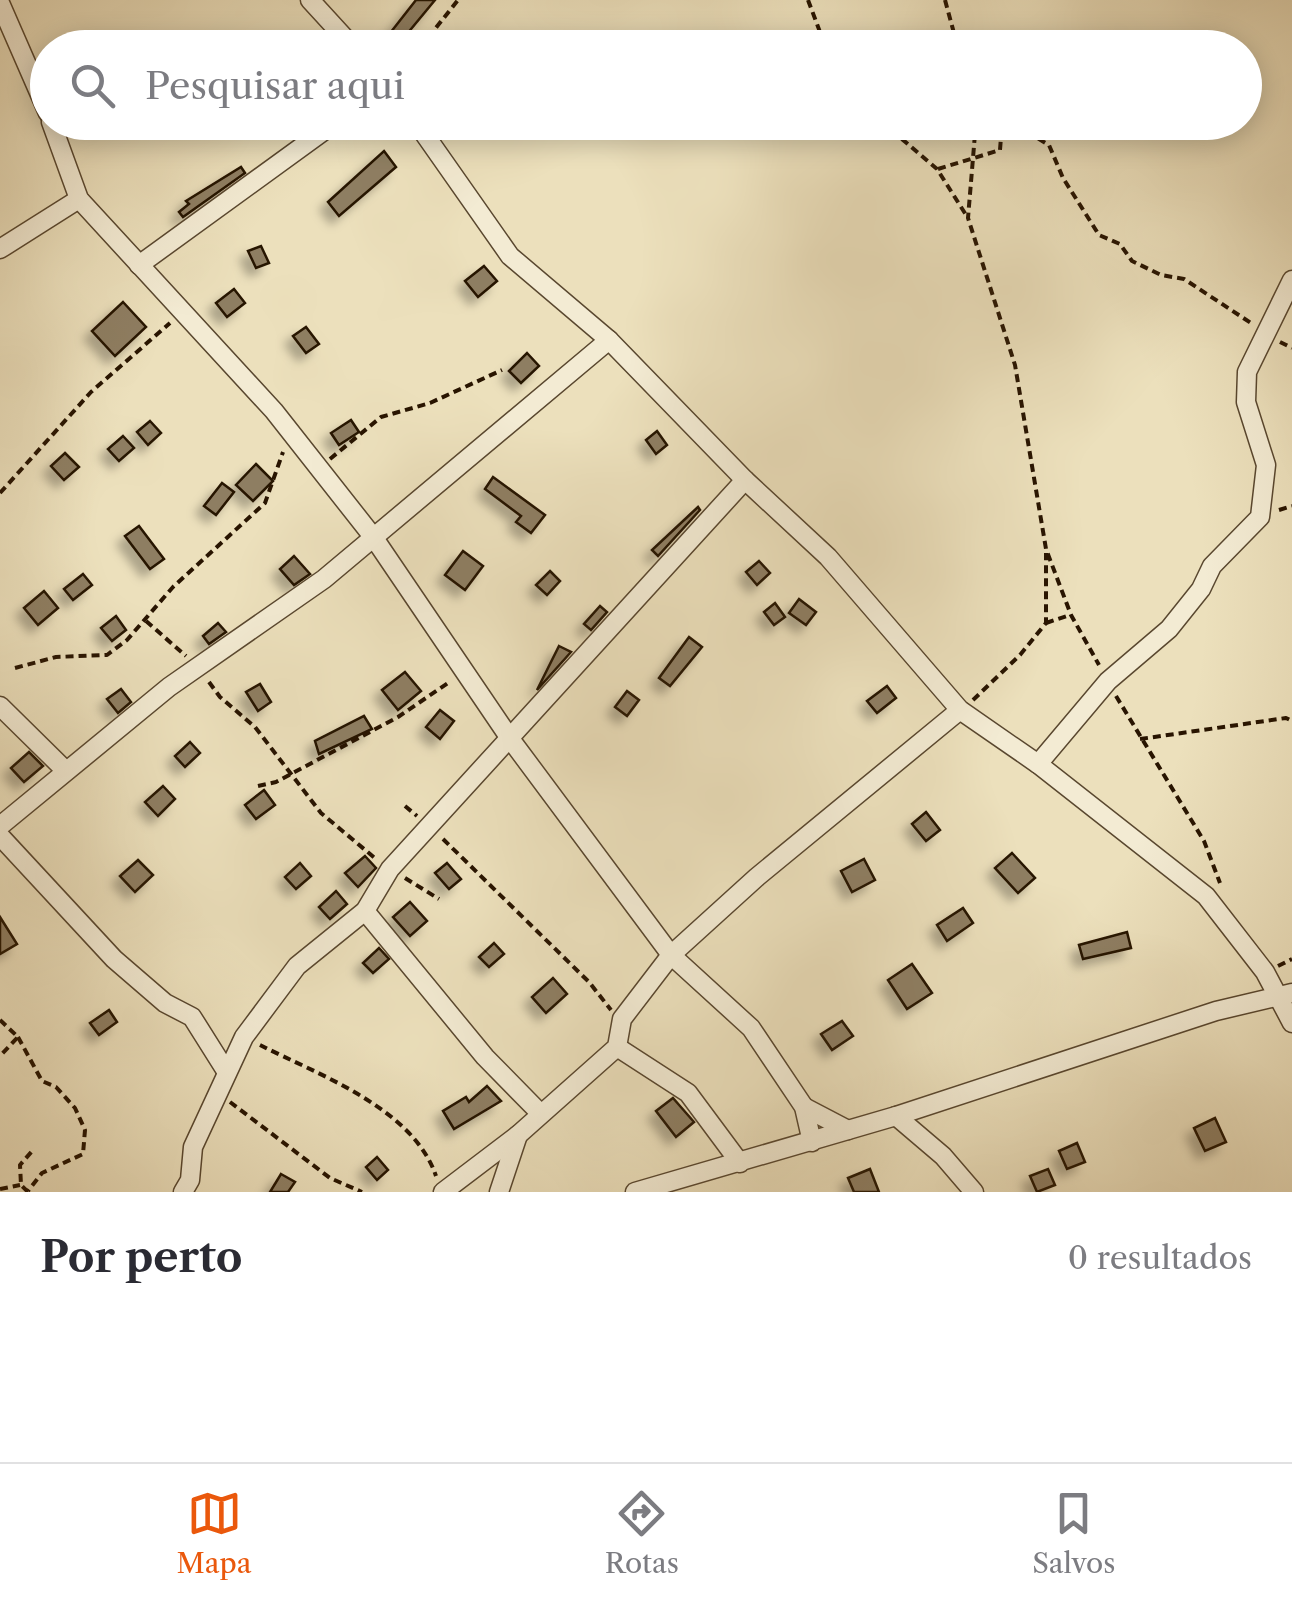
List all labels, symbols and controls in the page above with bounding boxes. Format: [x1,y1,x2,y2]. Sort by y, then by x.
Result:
search box [30,30,1262,140]
icon: search [65,58,120,113]
text: Pesquisar aqui [145,62,405,109]
text: Por perto [40,1231,243,1283]
text: 0 resultados [1068,1238,1252,1277]
tab: Mapa [177,1486,251,1580]
tab: Rotas [605,1486,679,1580]
tab: Salvos [1032,1486,1115,1580]

